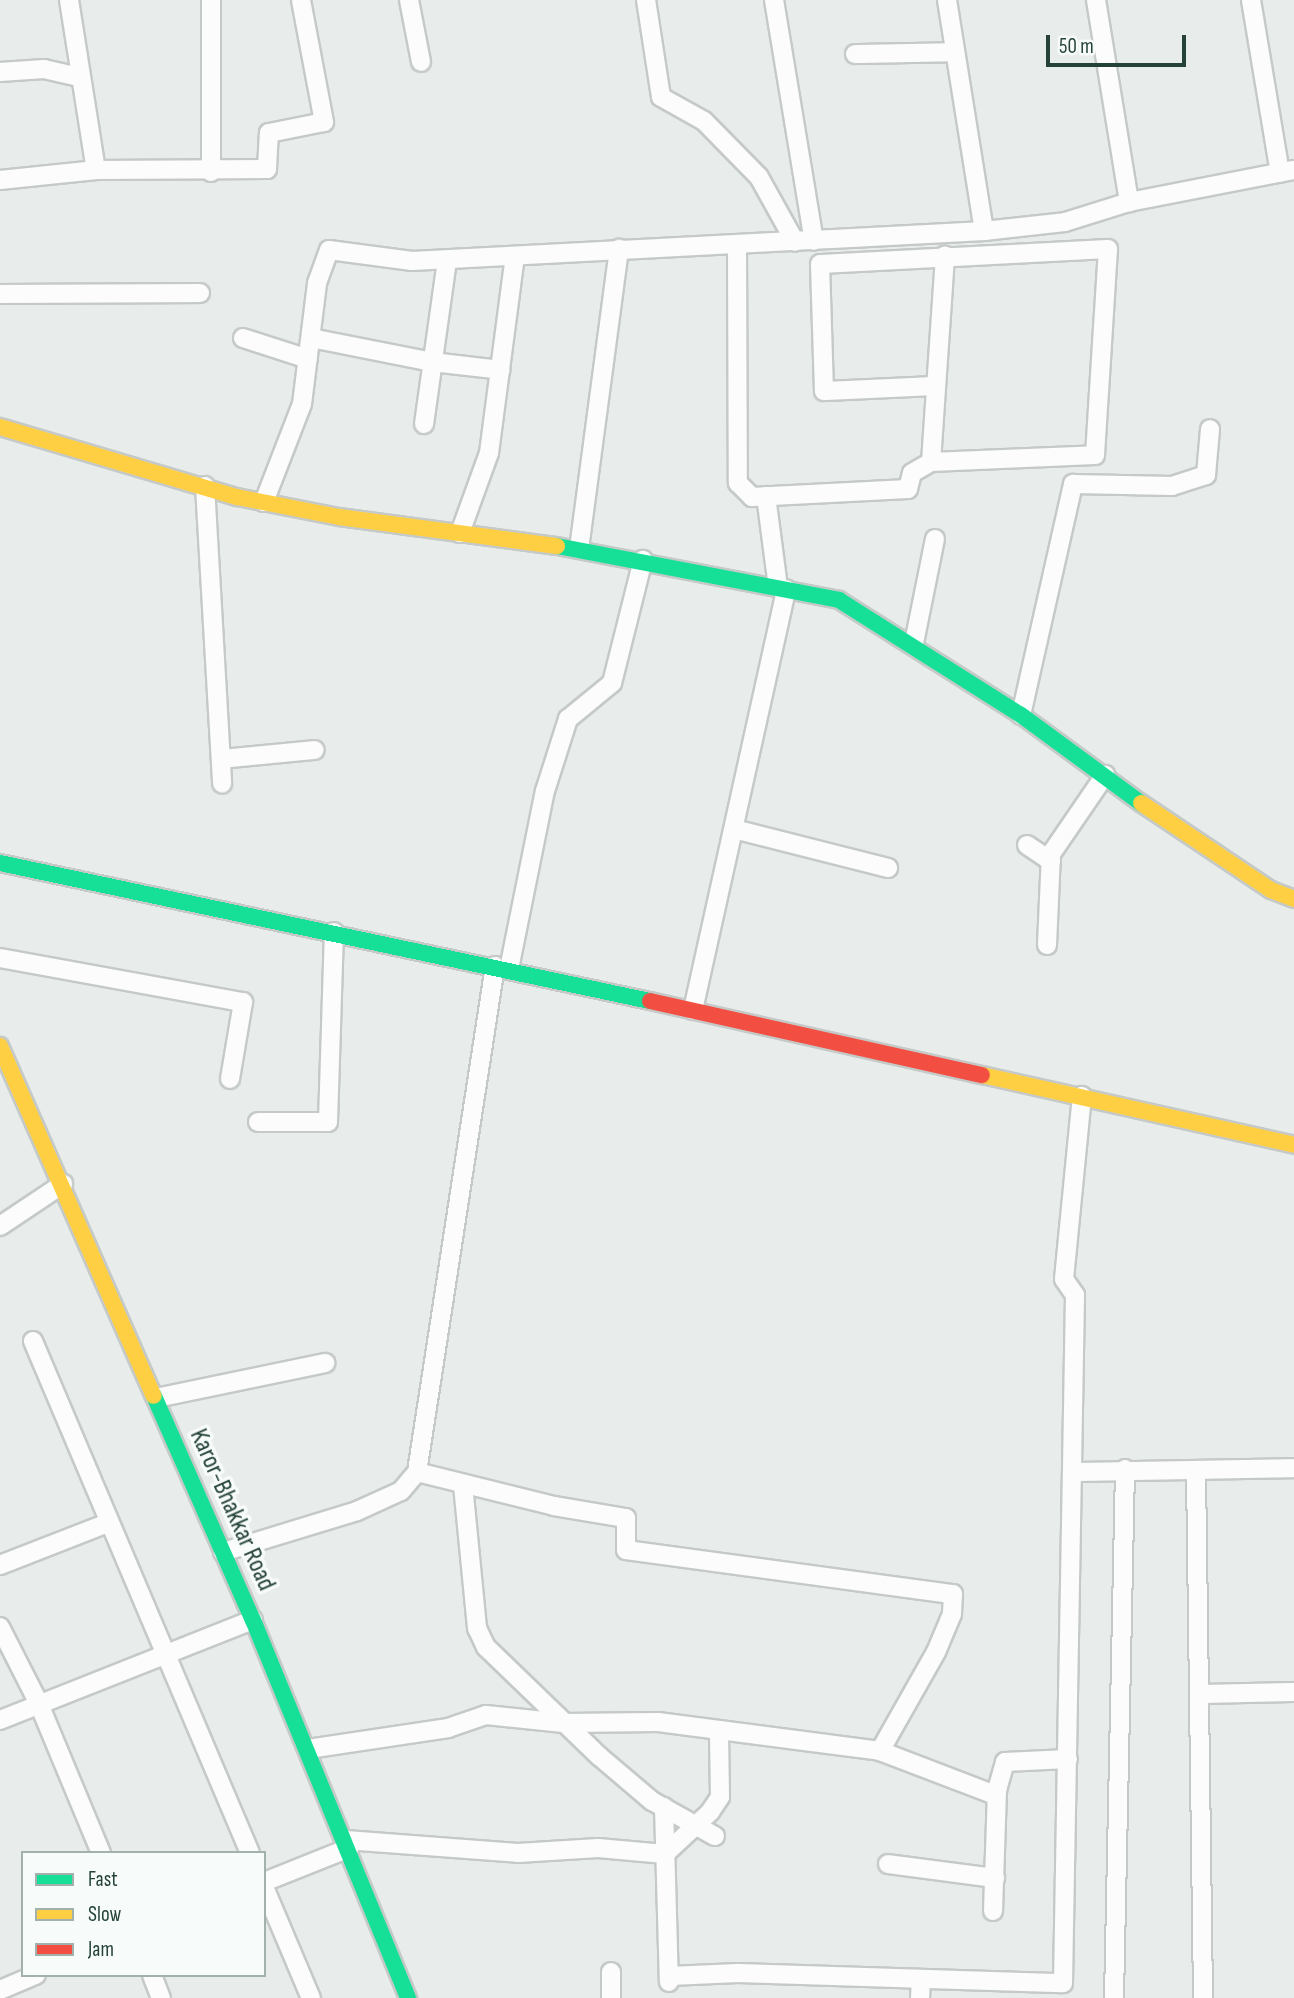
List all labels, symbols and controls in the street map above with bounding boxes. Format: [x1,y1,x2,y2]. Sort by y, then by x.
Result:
scale bar [1049,21,1189,65]
text: 50 m [1059,34,1094,59]
street label: Karor-Bhakkar Road [182,1424,282,1596]
legend [21,1851,266,1977]
text: Fast [88,1867,118,1892]
text: Slow [88,1902,121,1927]
text: Jam [88,1937,114,1962]

